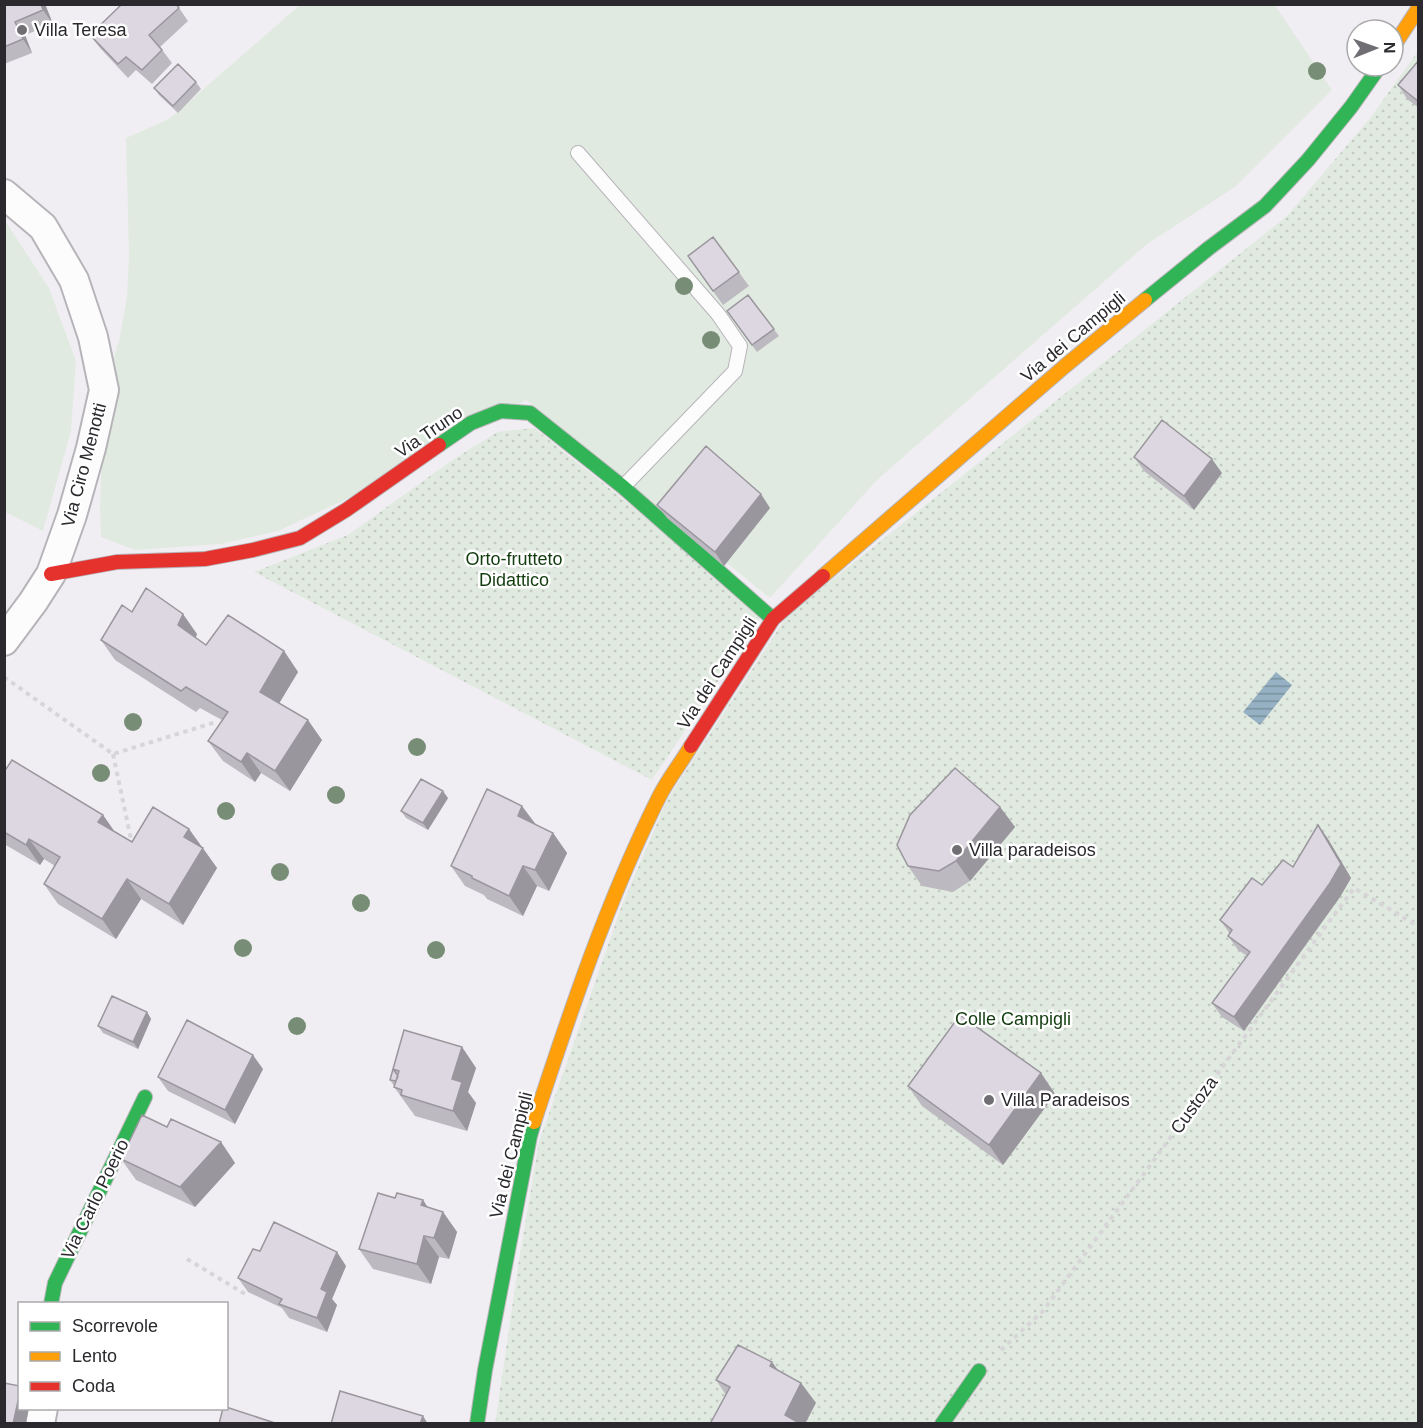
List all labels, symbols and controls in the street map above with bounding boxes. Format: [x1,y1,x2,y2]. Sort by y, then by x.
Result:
north arrow [1345,18,1405,78]
place label: Villa Teresa [34,20,127,40]
marker: Villa Teresa [15,23,29,37]
text: N [1381,42,1398,54]
street label: Via dei Campigli [1017,288,1129,386]
street label: Via Ciro Menotti [58,401,110,529]
street label: Via Truno [392,402,466,462]
park label: Orto-frutteto Didattico [465,549,563,590]
street label: Via dei Campigli [673,613,761,733]
place label: Villa paradeisos [969,840,1096,860]
marker: Villa paradeisos [950,843,964,857]
park label: Colle Campigli [955,1009,1071,1029]
street label: Custoza [1166,1072,1222,1138]
street label: Via dei Campigli [486,1090,536,1220]
place label: Villa Paradeisos [1001,1090,1130,1110]
marker: Villa Paradeisos [982,1093,996,1107]
street label: Via Carlo Poerio [57,1136,133,1262]
legend [18,1302,228,1410]
text: Scorrevole [72,1316,158,1336]
text: Lento [72,1346,117,1366]
text: Coda [72,1376,116,1396]

